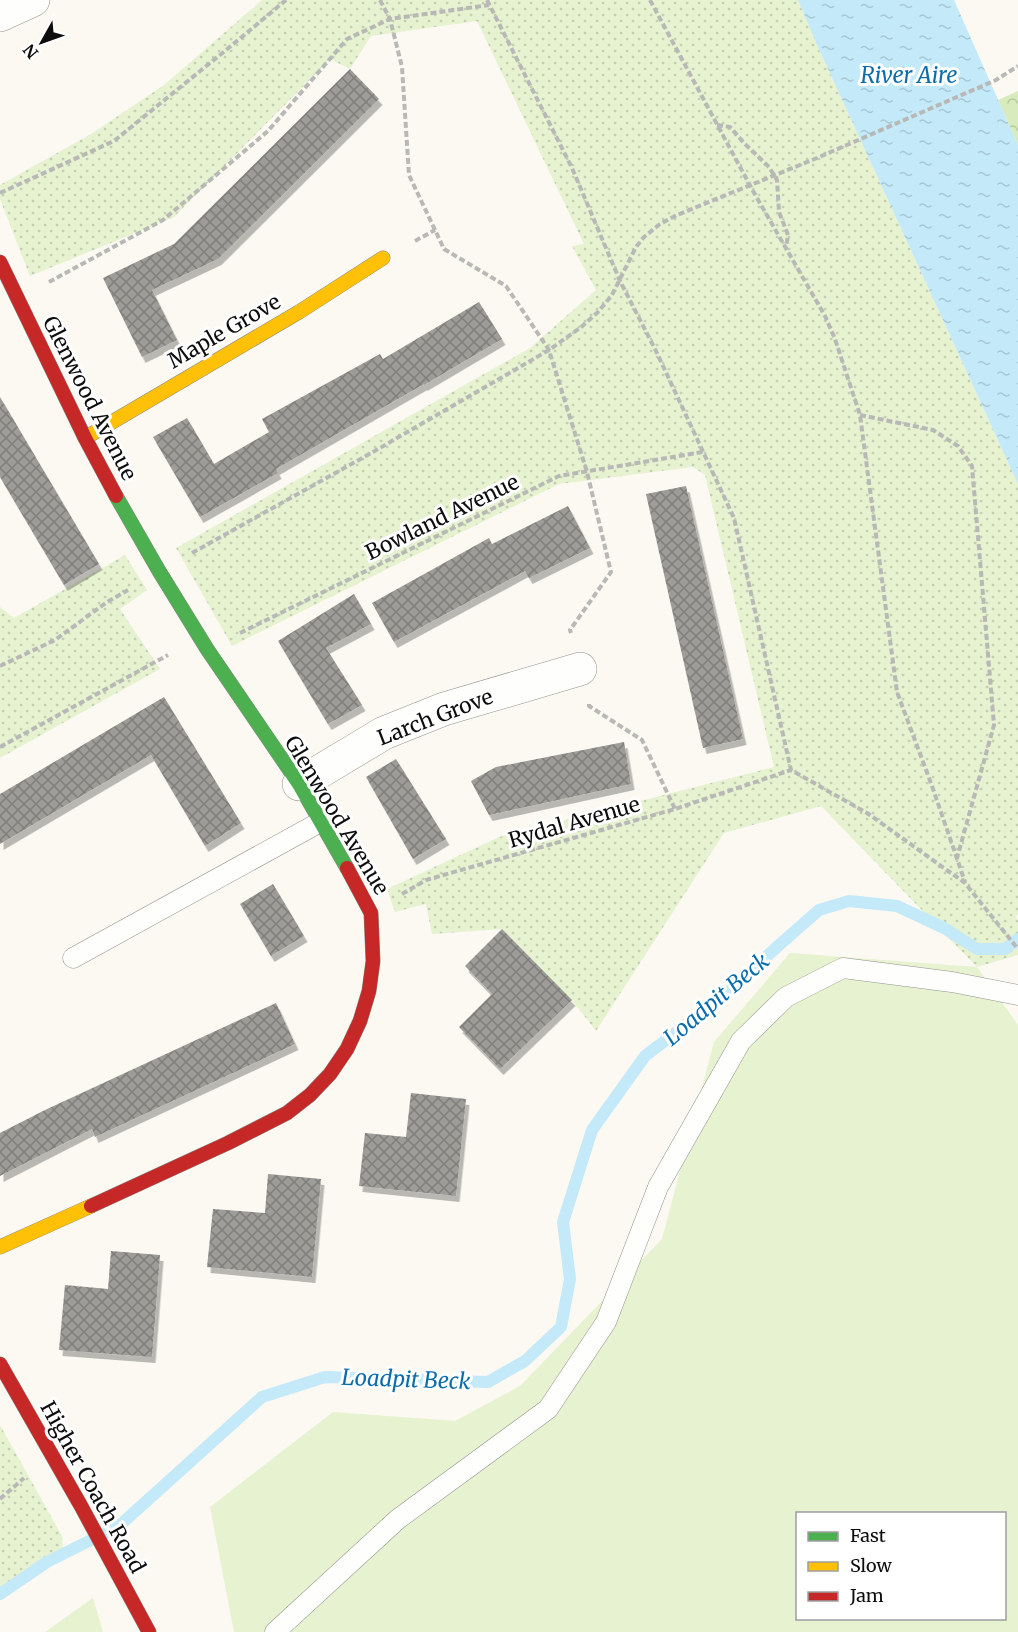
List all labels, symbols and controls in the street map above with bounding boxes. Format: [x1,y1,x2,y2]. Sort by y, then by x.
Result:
north arrow [12,12,72,72]
text: N [19,40,42,63]
water label: River Aire [860,61,958,89]
street label: Maple Grove [163,288,285,374]
street label: Glenwood Avenue [37,311,143,485]
street label: Bowland Avenue [361,468,523,566]
street label: Larch Grove [373,683,497,751]
street label: Glenwood Avenue [279,731,395,899]
street label: Rydal Avenue [505,790,643,854]
water label: Loadpit Beck [658,947,774,1051]
water label: Loadpit Beck [341,1363,471,1395]
street label: Higher Coach Road [35,1396,152,1578]
legend [796,1512,1006,1620]
text: Fast [850,1524,886,1547]
text: Slow [850,1554,893,1577]
text: Jam [849,1584,884,1607]

